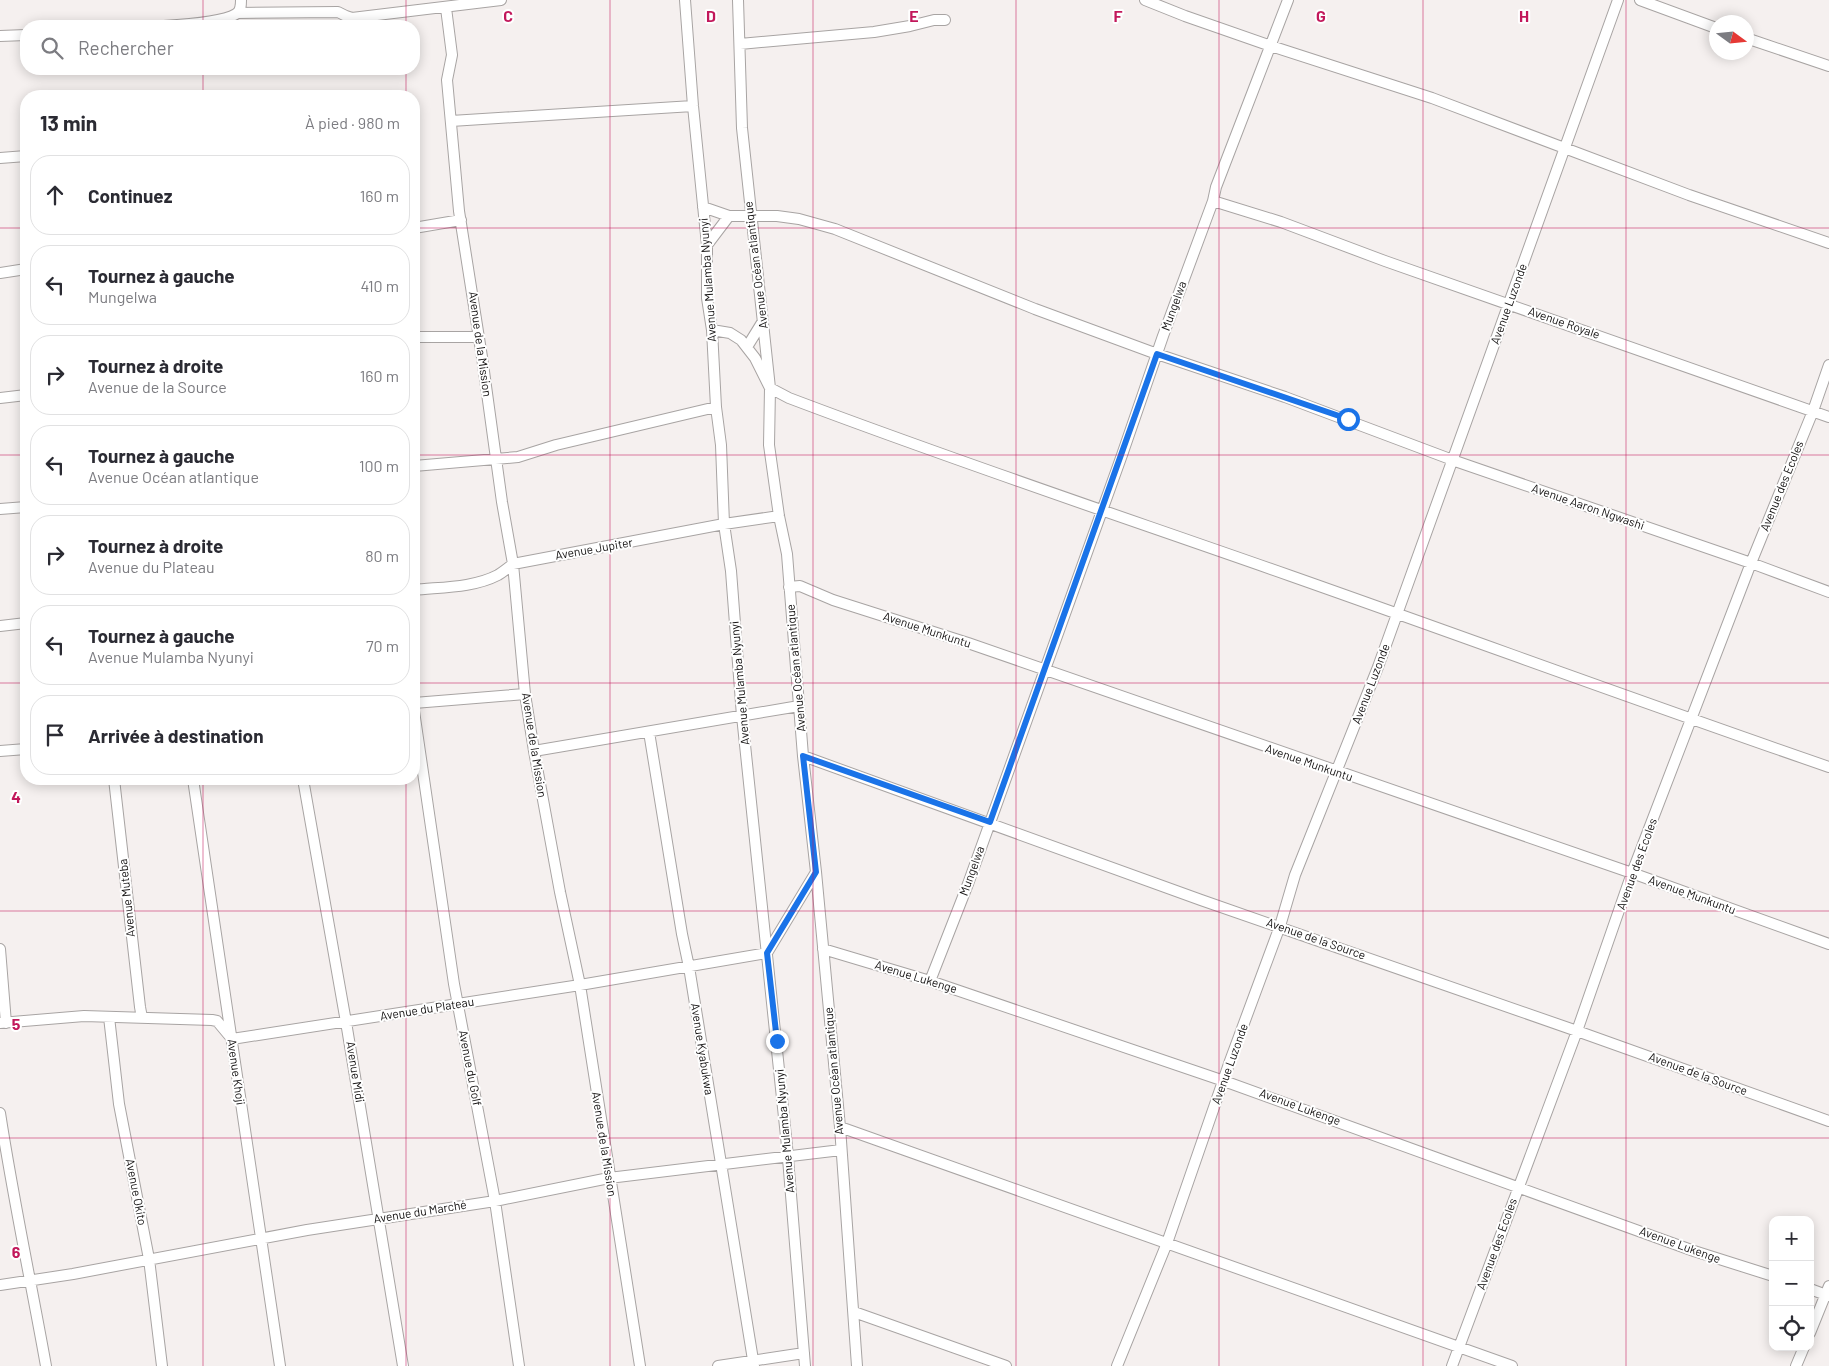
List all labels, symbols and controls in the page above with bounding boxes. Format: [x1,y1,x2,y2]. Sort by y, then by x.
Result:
text: C [503,6,513,25]
text: D [706,6,716,25]
text: E [909,6,919,25]
text: F [1114,6,1123,25]
text: G [1316,6,1326,25]
text: H [1519,6,1529,25]
north arrow [1709,15,1754,60]
search box [20,20,420,75]
icon: search [38,34,66,62]
text: Rechercher [78,36,174,59]
text: 13 min [40,110,97,135]
text: À pied · 980 m [305,113,400,132]
icon: ahead [41,181,69,209]
text: Continuez [88,184,172,207]
text: 160 m [360,186,399,205]
street label: Avenue Océan atlantique [740,201,770,330]
street label: Avenue Mulamba Nyunyi [696,217,718,343]
street label: Avenue Luzonde [1487,261,1529,346]
text: Tournez à gauche [88,264,235,287]
icon: left [41,271,69,299]
text: 410 m [361,276,399,295]
street label: Mungelwa [1158,279,1188,332]
text: Mungelwa [88,287,157,306]
street label: Avenue de la Mission [467,290,495,397]
street label: Avenue Royale [1527,303,1602,341]
text: Tournez à droite [88,354,224,377]
icon: right [41,361,69,389]
text: 160 m [360,366,399,385]
text: Avenue de la Source [88,377,227,396]
route start [1337,408,1360,431]
street label: Avenue des Ecoles [1757,438,1806,533]
text: Tournez à gauche [88,444,235,467]
icon: left [41,451,69,479]
text: 100 m [359,456,399,475]
text: Avenue Océan atlantique [88,467,259,486]
street label: Avenue Aaron Ngwashi [1530,480,1646,532]
text: Tournez à droite [88,534,224,557]
street label: Avenue Jupiter [554,534,634,562]
icon: right [41,541,69,569]
text: 80 m [365,546,399,565]
text: Avenue du Plateau [88,557,215,576]
street label: Avenue Océan atlantique [782,604,808,733]
street label: Avenue Munkuntu [882,608,973,650]
street label: Avenue Mulamba Nyunyi [727,620,751,746]
text: Tournez à gauche [88,624,235,647]
icon: left [41,631,69,659]
text: 70 m [366,636,399,655]
street label: Avenue Luzonde [1348,641,1392,726]
text: Avenue Mulamba Nyunyi [88,647,254,666]
street label: Avenue de la Mission [520,691,550,798]
icon: arrive [41,721,69,749]
text: Arrivée à destination [88,724,264,747]
street label: Avenue Munkuntu [1264,741,1355,784]
text: 4 [11,787,21,806]
street label: Avenue des Ecoles [1613,816,1659,911]
street label: Mungelwa [956,844,986,897]
street label: Avenue Muteba [115,858,137,938]
street label: Avenue Munkuntu [1647,872,1738,916]
street label: Avenue de la Source [1265,914,1368,962]
street label: Avenue Lukenge [873,957,959,995]
street label: Avenue du Plateau [379,994,475,1022]
street label: Avenue Kyabukwa [689,1002,717,1096]
street label: Avenue Océan atlantique [820,1007,846,1136]
text: 5 [12,1014,21,1033]
street label: Avenue Luzonde [1208,1021,1250,1106]
street label: Avenue du Golf [457,1029,485,1107]
route end [766,1030,789,1053]
street label: Avenue Khoji [225,1038,249,1106]
street label: Avenue Midi [344,1040,368,1103]
street label: Avenue de la Source [1647,1049,1750,1097]
street label: Avenue Mulamba Nyunyi [772,1068,796,1194]
street label: Avenue Lukenge [1258,1085,1343,1127]
street label: Avenue de la Mission [590,1090,620,1197]
street label: Avenue Okito [124,1157,150,1226]
street label: Avenue des Ecoles [1473,1196,1519,1291]
street label: Avenue du Marché [372,1197,467,1225]
map controls [1769,1216,1814,1351]
button: + [1769,1216,1814,1261]
street label: Avenue Lukenge [1638,1223,1723,1265]
text: 6 [12,1242,21,1261]
button: − [1769,1261,1814,1306]
button: locate [1769,1306,1814,1351]

